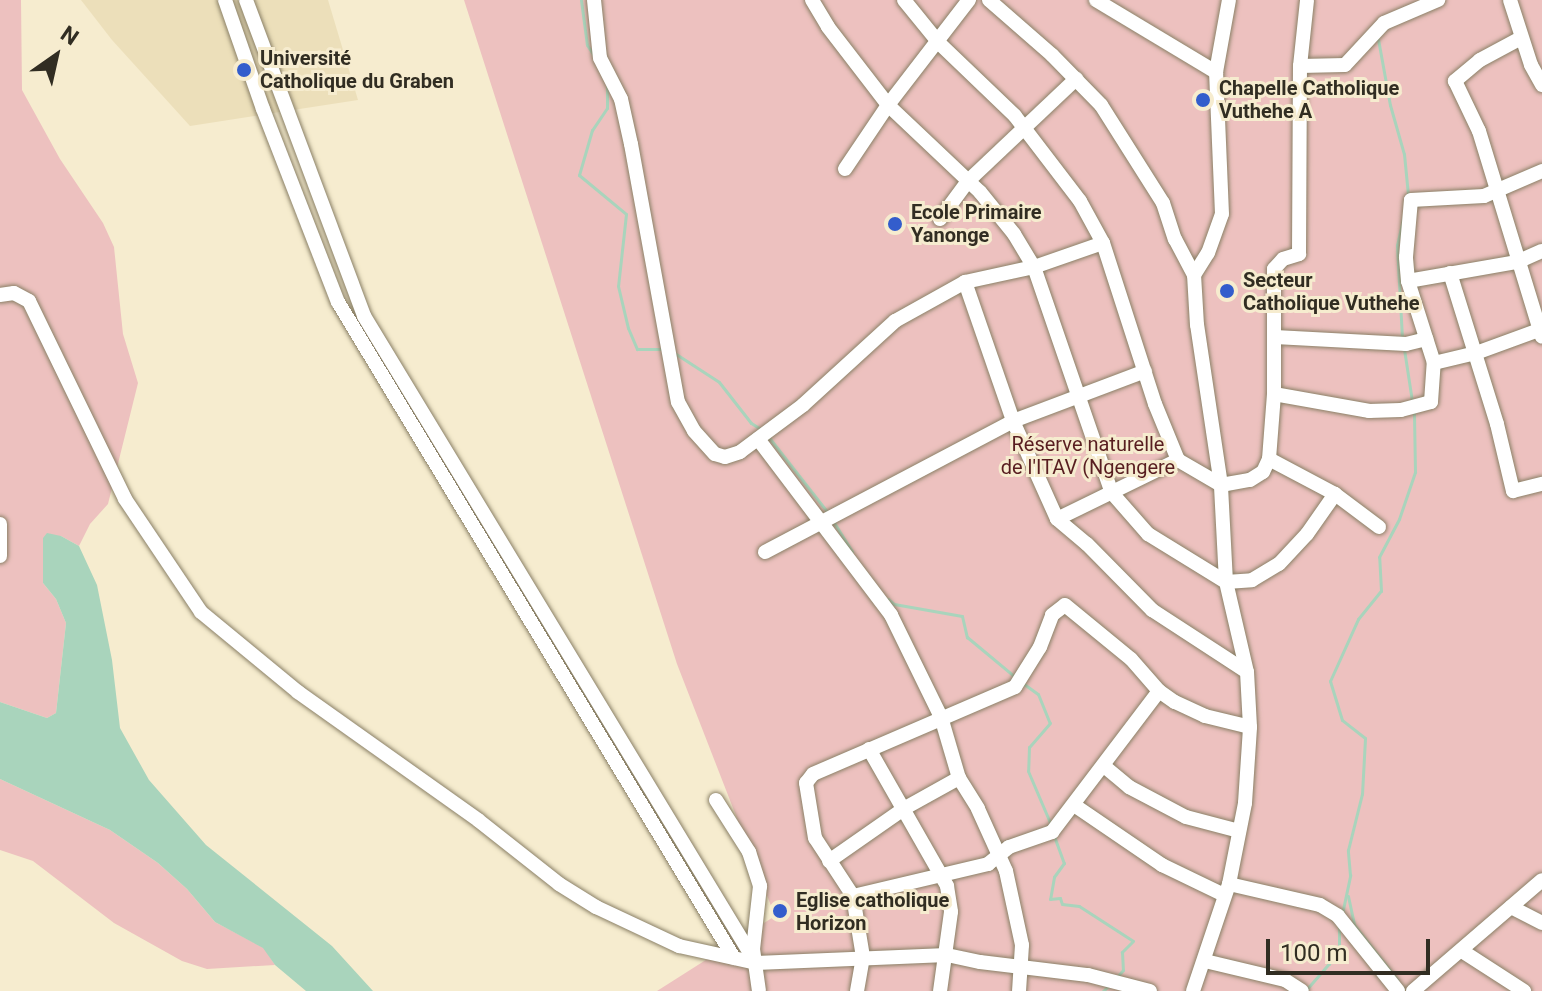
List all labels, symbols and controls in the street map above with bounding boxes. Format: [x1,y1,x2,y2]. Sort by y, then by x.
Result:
north arrow [16,16,96,96]
text: N [56,21,83,50]
place label: Université Catholique du Graben [260,46,454,93]
marker: Université Catholique du Graben [235,61,253,79]
place label: Chapelle Catholique Vuthehe A [1219,76,1399,123]
marker: Chapelle Catholique Vuthehe A [1194,91,1212,109]
place label: Ecole Primaire Yanonge [911,200,1042,247]
marker: Ecole Primaire Yanonge [886,215,904,233]
place label: Secteur Catholique Vuthehe [1243,268,1420,315]
marker: Secteur Catholique Vuthehe [1218,282,1236,300]
park label: Réserve naturelle de l'ITAV (Ngengere [1001,433,1175,480]
place label: Eglise catholique Horizon [796,888,949,935]
marker: Eglise catholique Horizon [771,902,789,920]
scale bar [1270,923,1434,973]
text: 100 m [1280,939,1347,967]

